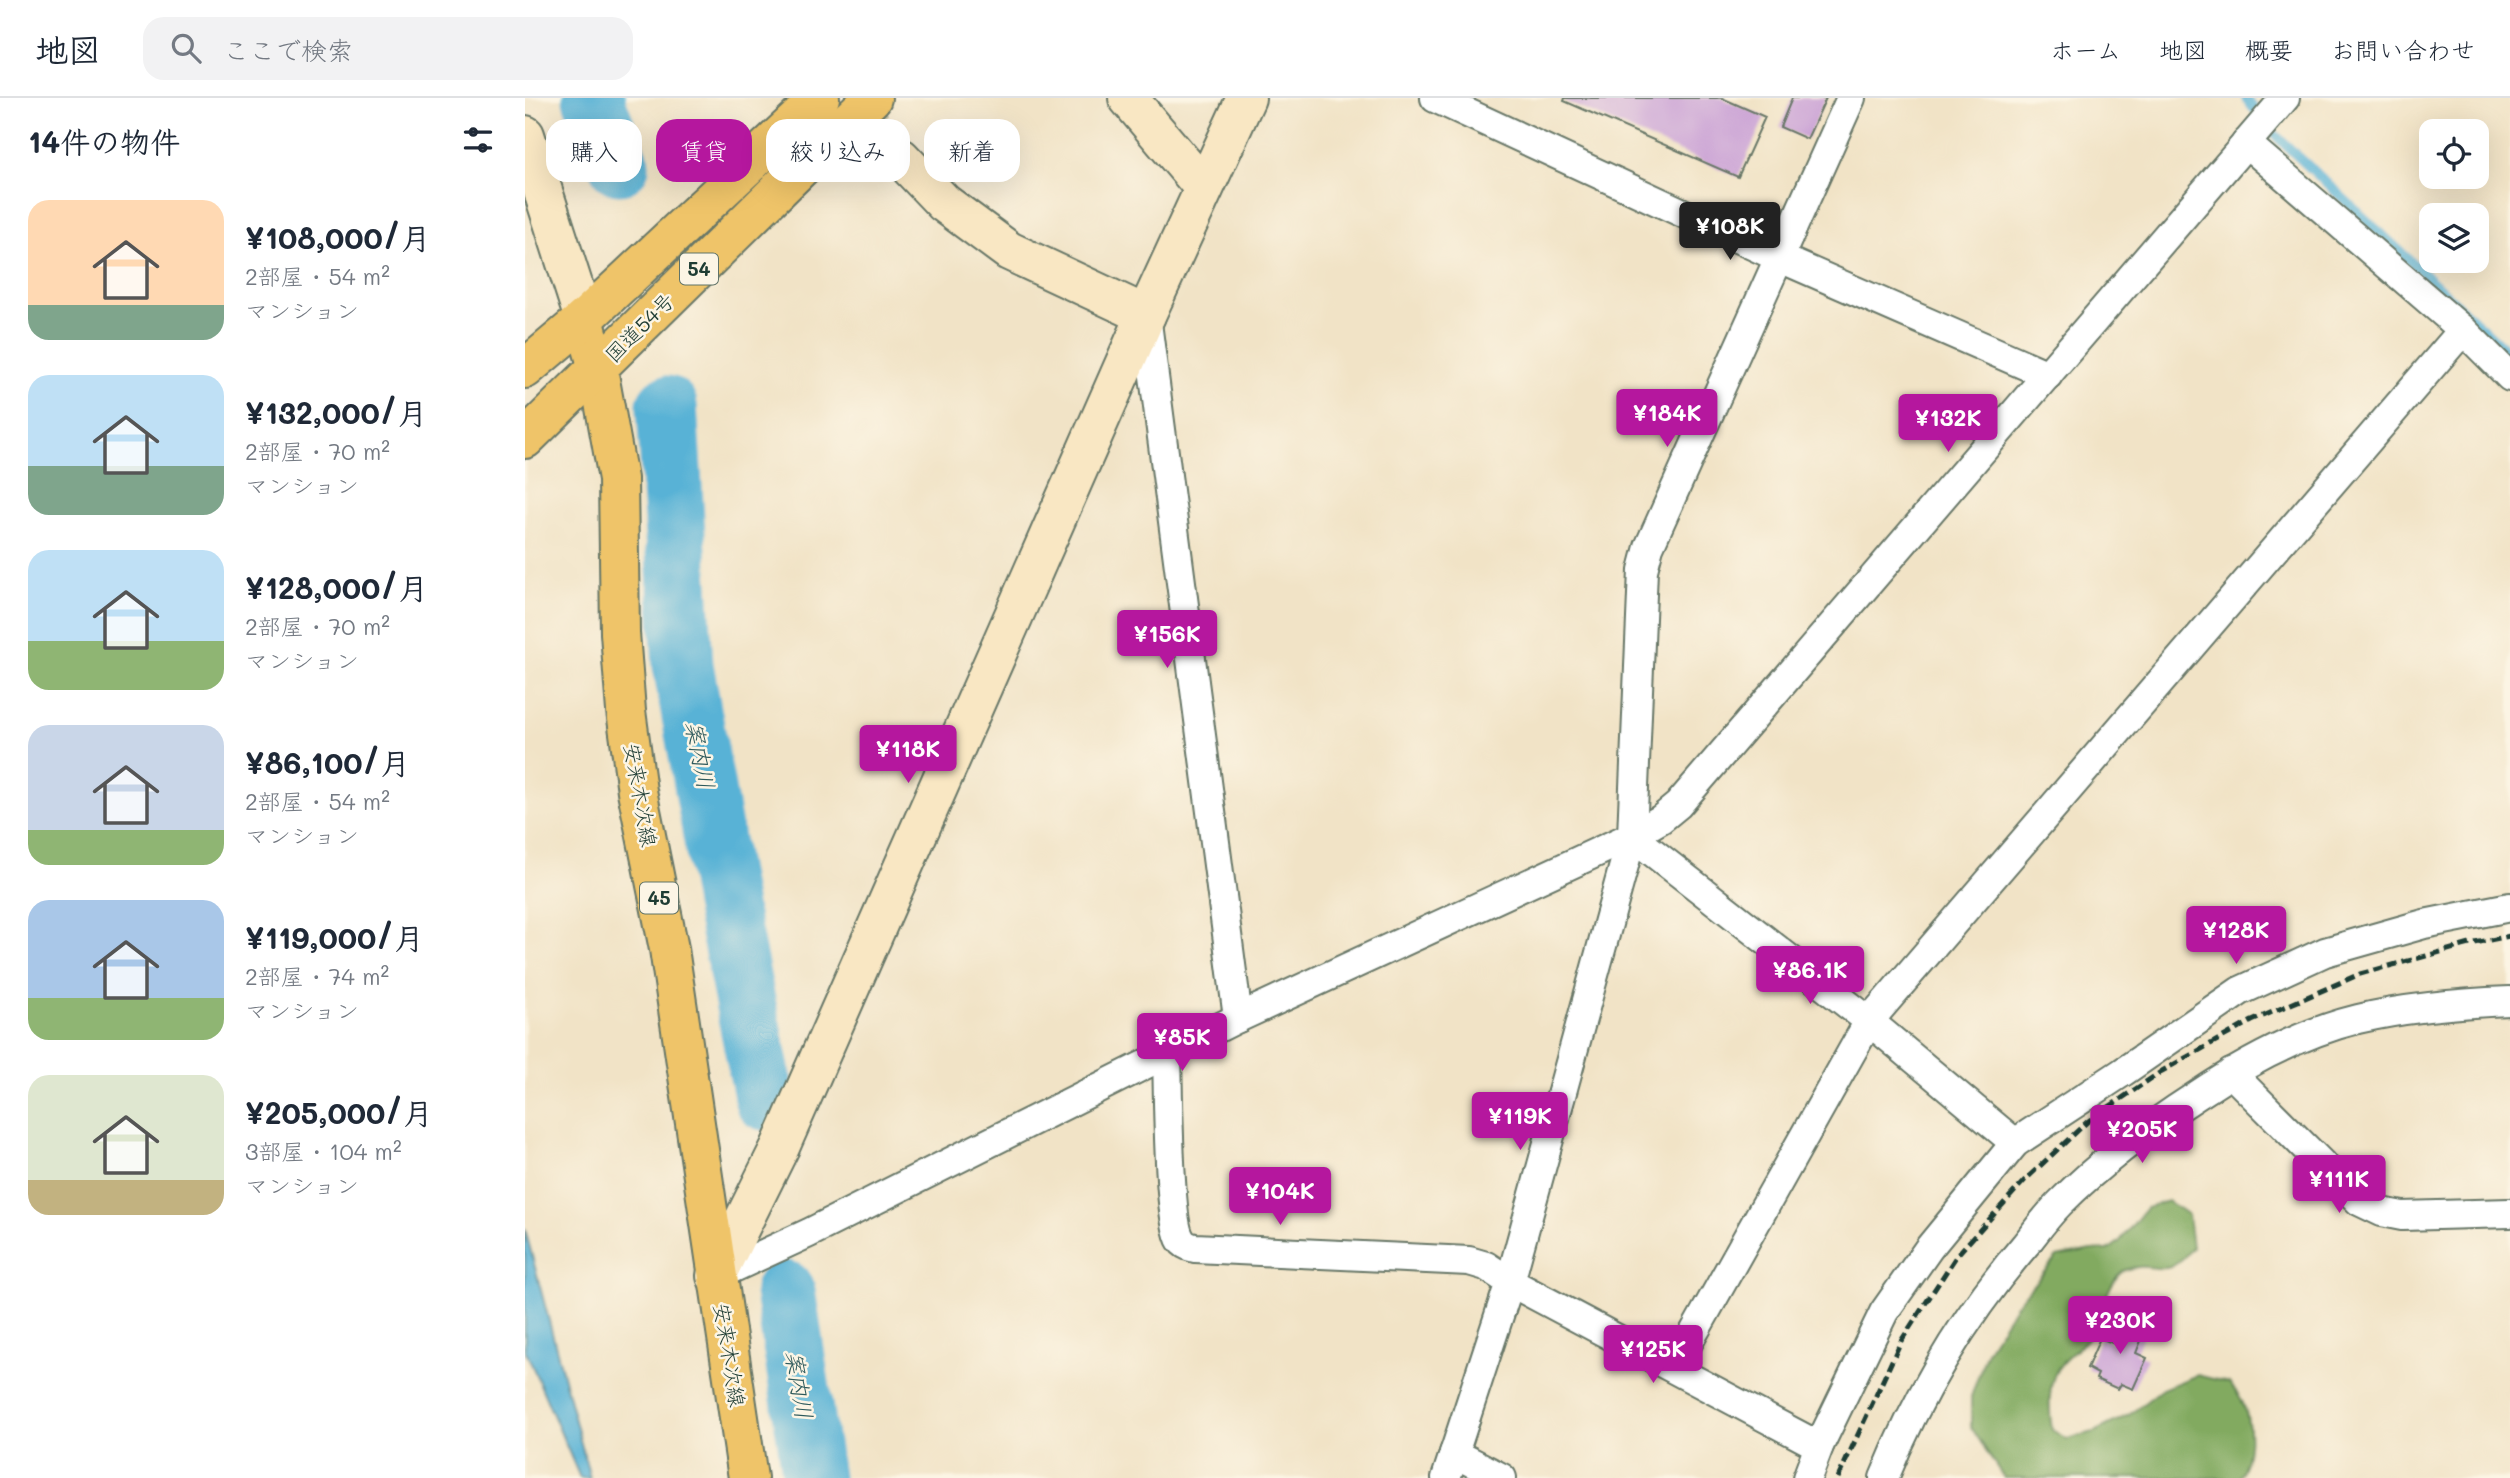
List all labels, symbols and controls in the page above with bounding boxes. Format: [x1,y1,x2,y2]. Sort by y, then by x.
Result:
search box [143,17,633,80]
text: 地図 [35,27,101,70]
icon: search [167,29,205,67]
text: ここで検索 [223,33,353,67]
text: ホーム [2050,34,2121,65]
text: 地図 [2159,34,2207,65]
text: 概要 [2245,34,2293,65]
text: お問い合わせ [2331,34,2475,65]
chip: 購入 [546,119,642,182]
chip: 賃貸 [656,119,752,182]
chip: 絞り込み [766,119,910,182]
chip: 新着 [924,119,1020,182]
map controls [2419,119,2489,273]
button: locate [2419,119,2489,189]
text: 14件の物件 [28,121,180,161]
icon: filters [459,121,497,159]
pin: ¥108K [1681,202,1779,262]
button: layers [2419,203,2489,273]
text: ¥108K [1695,210,1765,240]
text: ¥108,000/月 [245,217,430,257]
icon: home [84,228,168,312]
road number: 54 [680,253,718,284]
text: 2部屋 · 54 m² [245,261,390,291]
street label: 国道54号 [598,286,679,367]
text: マンション [245,295,359,325]
pin: ¥184K [1618,390,1716,449]
text: ¥132,000/月 [245,392,427,432]
pin: ¥132K [1899,394,1997,454]
text: ¥184K [1632,397,1702,427]
text: ¥132K [1914,402,1982,432]
icon: home [84,403,168,487]
text: 2部屋 · 70 m² [245,436,390,466]
text: マンション [245,470,359,500]
text: ¥128,000/月 [245,567,428,607]
icon: home [84,578,168,662]
pin: ¥156K [1118,610,1216,670]
text: 2部屋 · 70 m² [245,611,390,641]
text: ¥156K [1133,618,1201,648]
text: マンション [245,645,359,675]
water label: 案内川 [680,718,722,792]
pin: ¥118K [859,726,957,785]
text: ¥118K [876,733,940,763]
street label: 安来木次線 [619,741,664,849]
text: ¥86,100/月 [245,742,410,782]
icon: home [84,753,168,837]
text: 2部屋 · 54 m² [245,786,390,816]
text: マンション [245,820,359,850]
road number: 45 [640,883,678,914]
pin: ¥128K [2187,906,2285,966]
text: ¥128K [2202,914,2270,944]
text: ¥119,000/月 [245,917,424,957]
icon: home [84,928,168,1012]
pin: ¥86.1K [1753,946,1867,1006]
text: ¥86.1K [1772,954,1848,984]
text: 2部屋 · 74 m² [245,961,389,991]
text: マンション [245,995,359,1025]
pin: ¥85K [1141,1014,1223,1073]
text: ¥85K [1153,1021,1211,1051]
text: ¥205,000/月 [245,1092,433,1132]
pin: ¥119K [1471,1093,1569,1152]
text: ¥119K [1488,1100,1552,1130]
icon: home [84,1103,168,1187]
pin: ¥205K [2093,1105,2191,1165]
text: ¥205K [2106,1113,2178,1143]
text: 3部屋 · 104 m² [245,1136,402,1166]
pin: ¥111K [2290,1156,2388,1215]
text: ¥111K [2309,1163,2369,1193]
pin: ¥104K [1231,1168,1329,1227]
text: マンション [245,1170,359,1200]
text: ¥104K [1245,1175,1315,1205]
pin: ¥230K [2071,1296,2169,1356]
street label: 安来木次線 [709,1301,752,1409]
text: ¥230K [2084,1304,2156,1334]
pin: ¥125K [1604,1326,1702,1385]
text: ¥125K [1620,1333,1686,1363]
water label: 案内川 [780,1348,820,1421]

